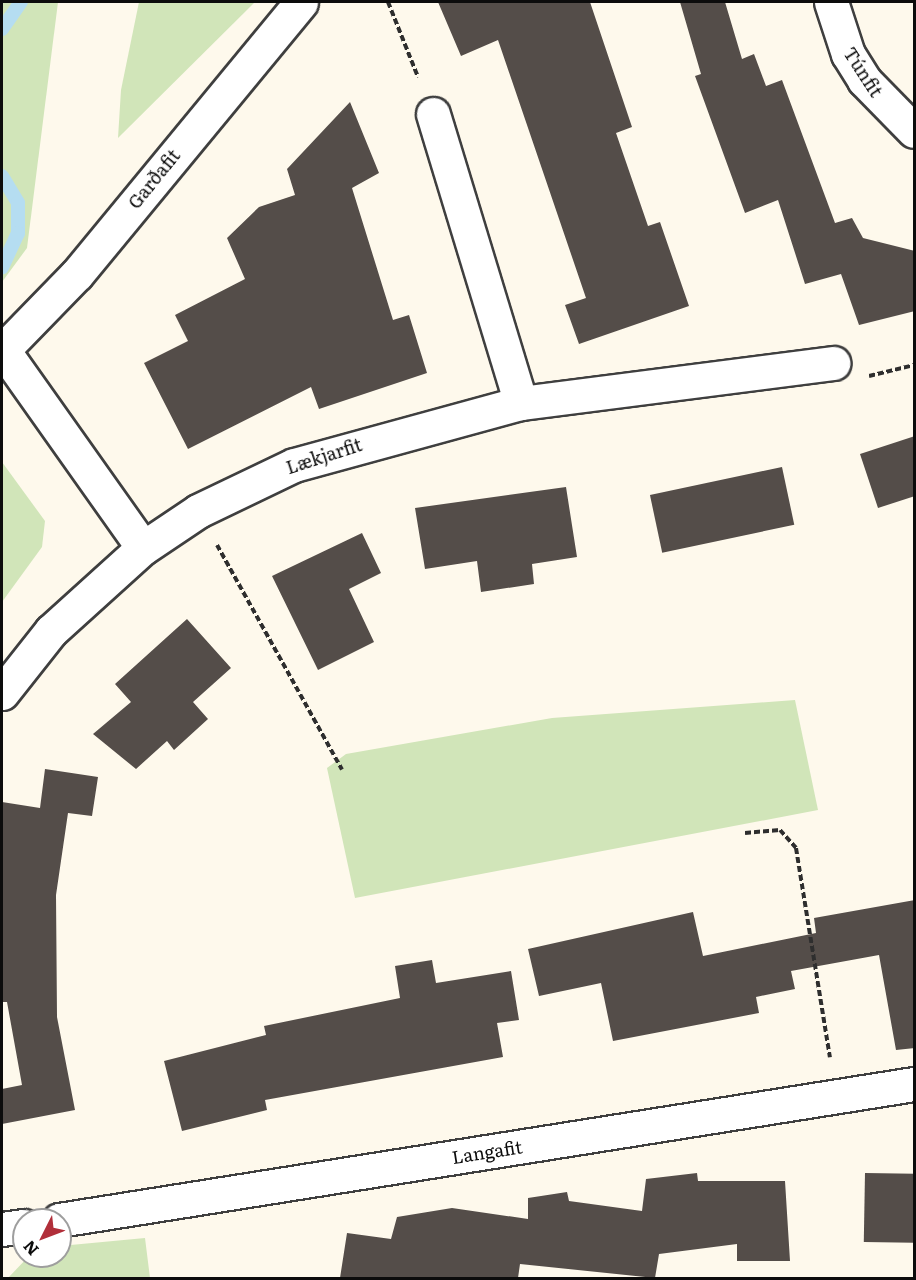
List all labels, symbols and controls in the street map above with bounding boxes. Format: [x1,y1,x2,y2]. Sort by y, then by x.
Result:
street label: Túnfit [839,43,887,101]
street label: Garðafit [124,145,184,213]
street label: Lækjarfit [283,434,365,478]
street label: Langafit [450,1136,524,1168]
north arrow [12,1208,72,1268]
text: N [17,1236,44,1262]

